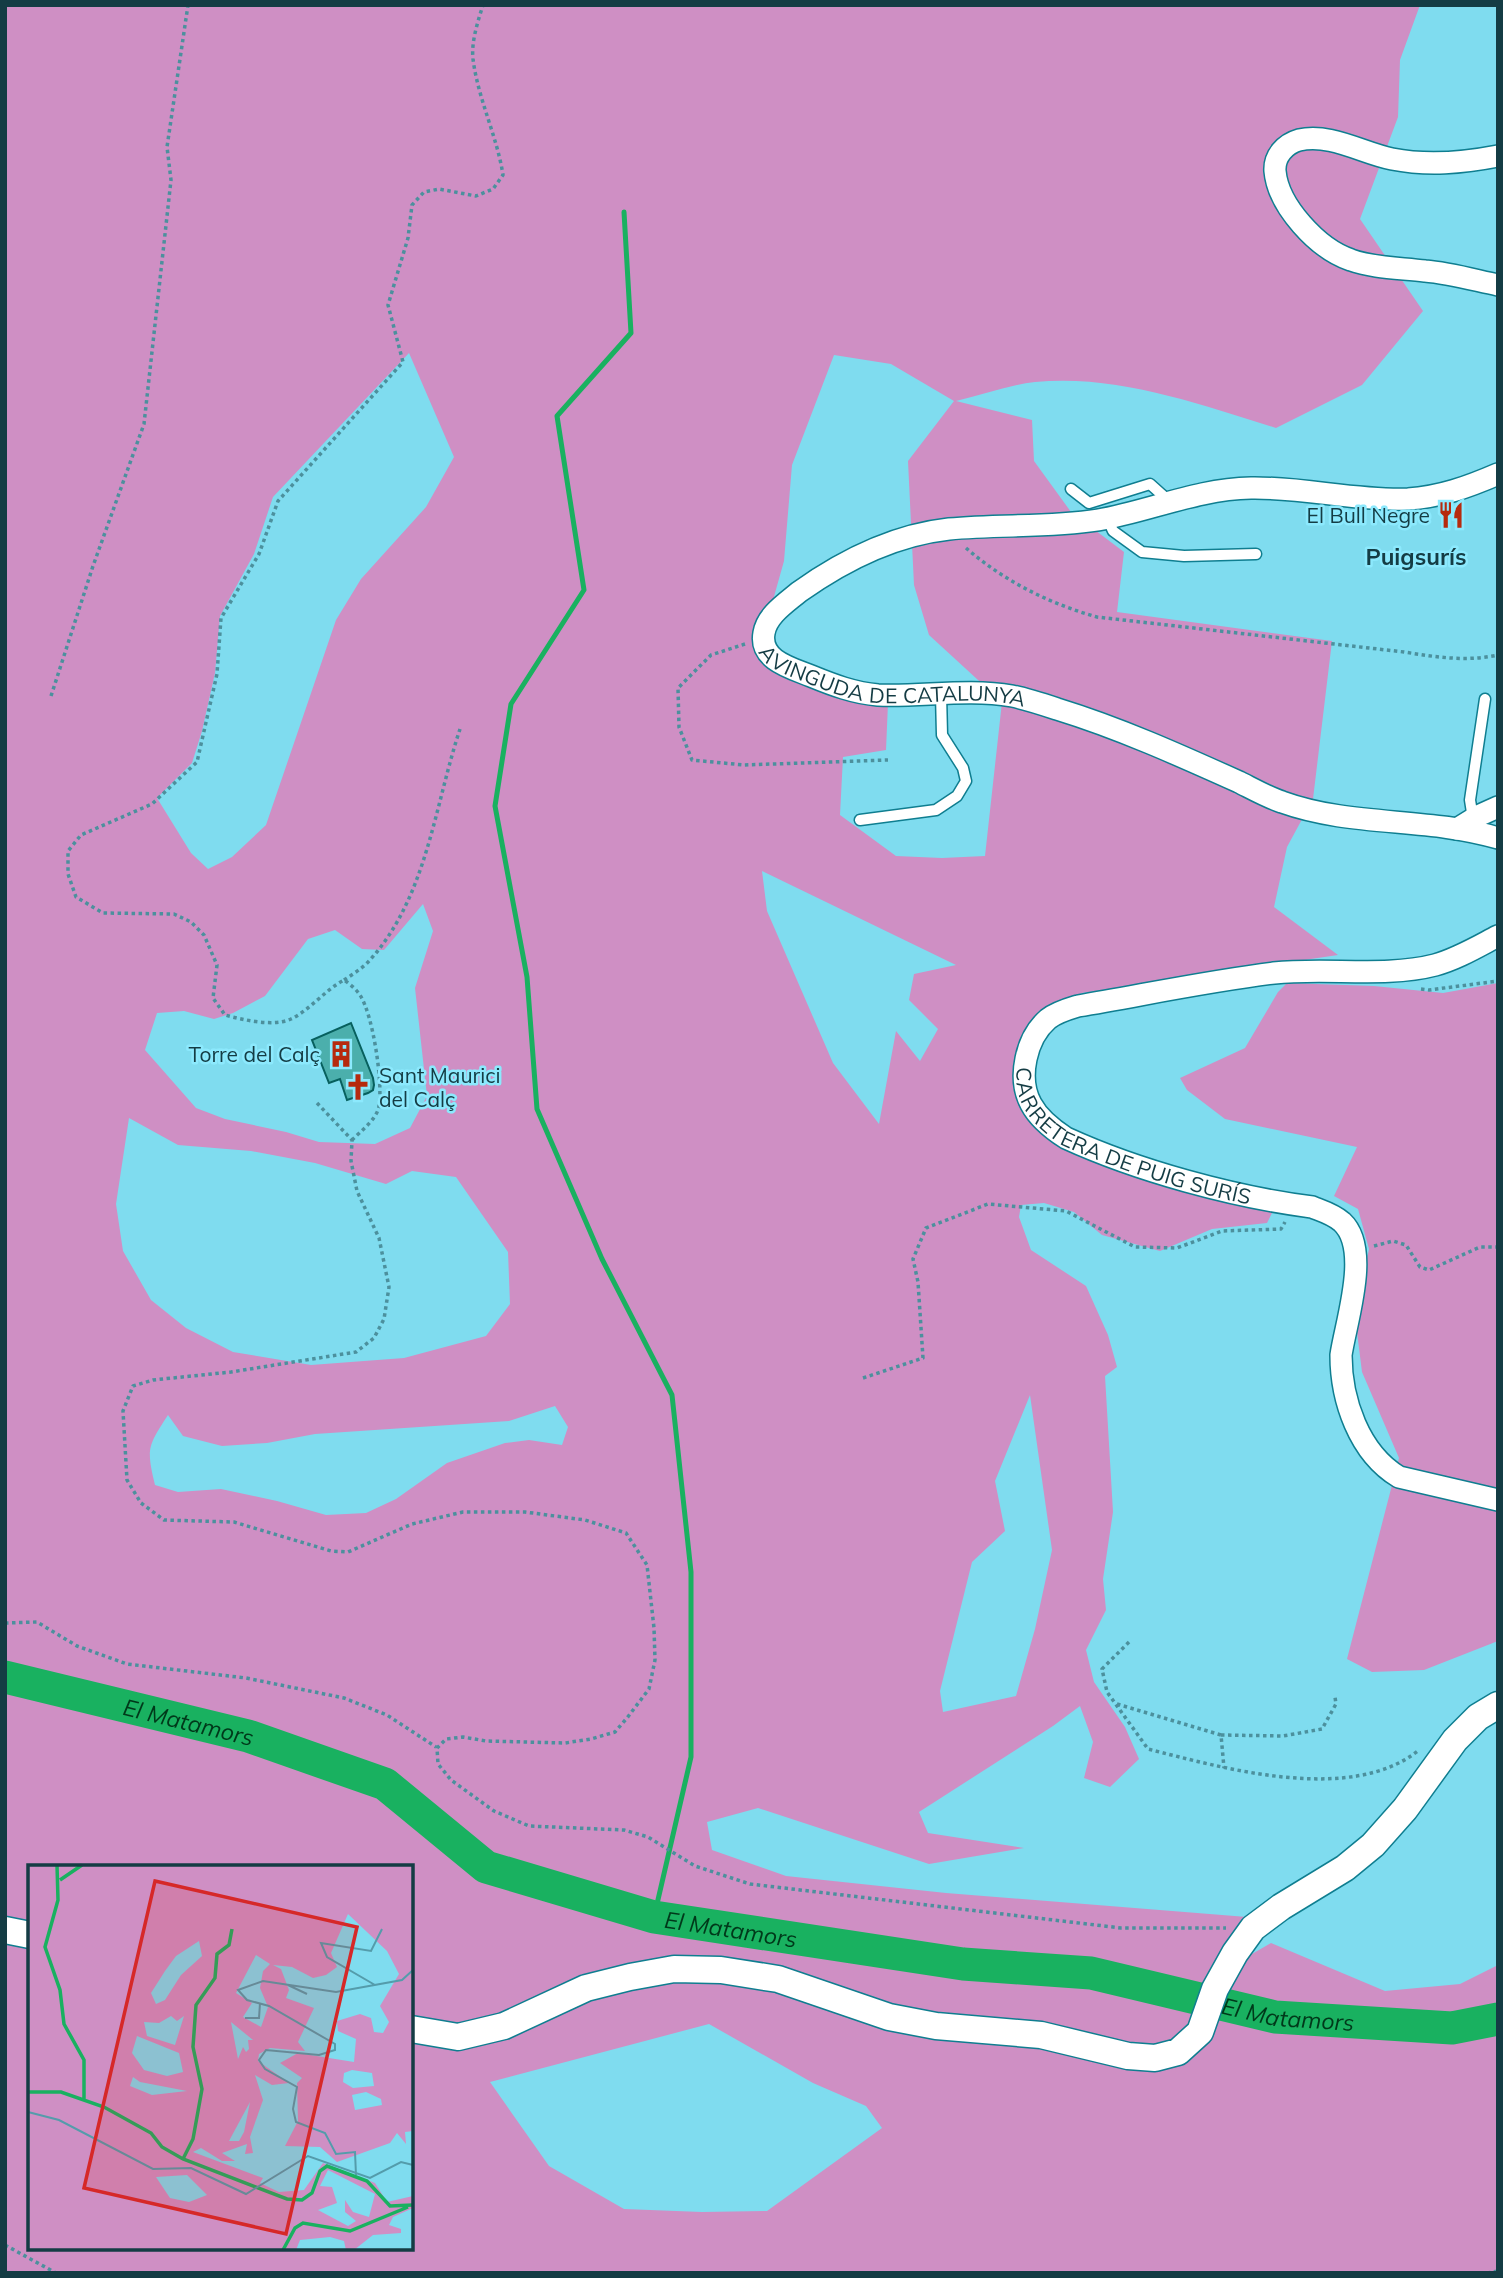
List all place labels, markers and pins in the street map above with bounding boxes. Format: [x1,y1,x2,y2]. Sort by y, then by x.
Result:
restaurant icon: El Bull Negre [1436,500,1466,530]
place label: El Bull Negre [1307,502,1430,528]
building icon: Torre del Calç [326,1039,356,1069]
place label: Torre del Calç [188,1041,320,1067]
place label: Sant Maurici del Calç [379,1062,501,1112]
church icon: Sant Maurici del Calç [343,1072,373,1102]

